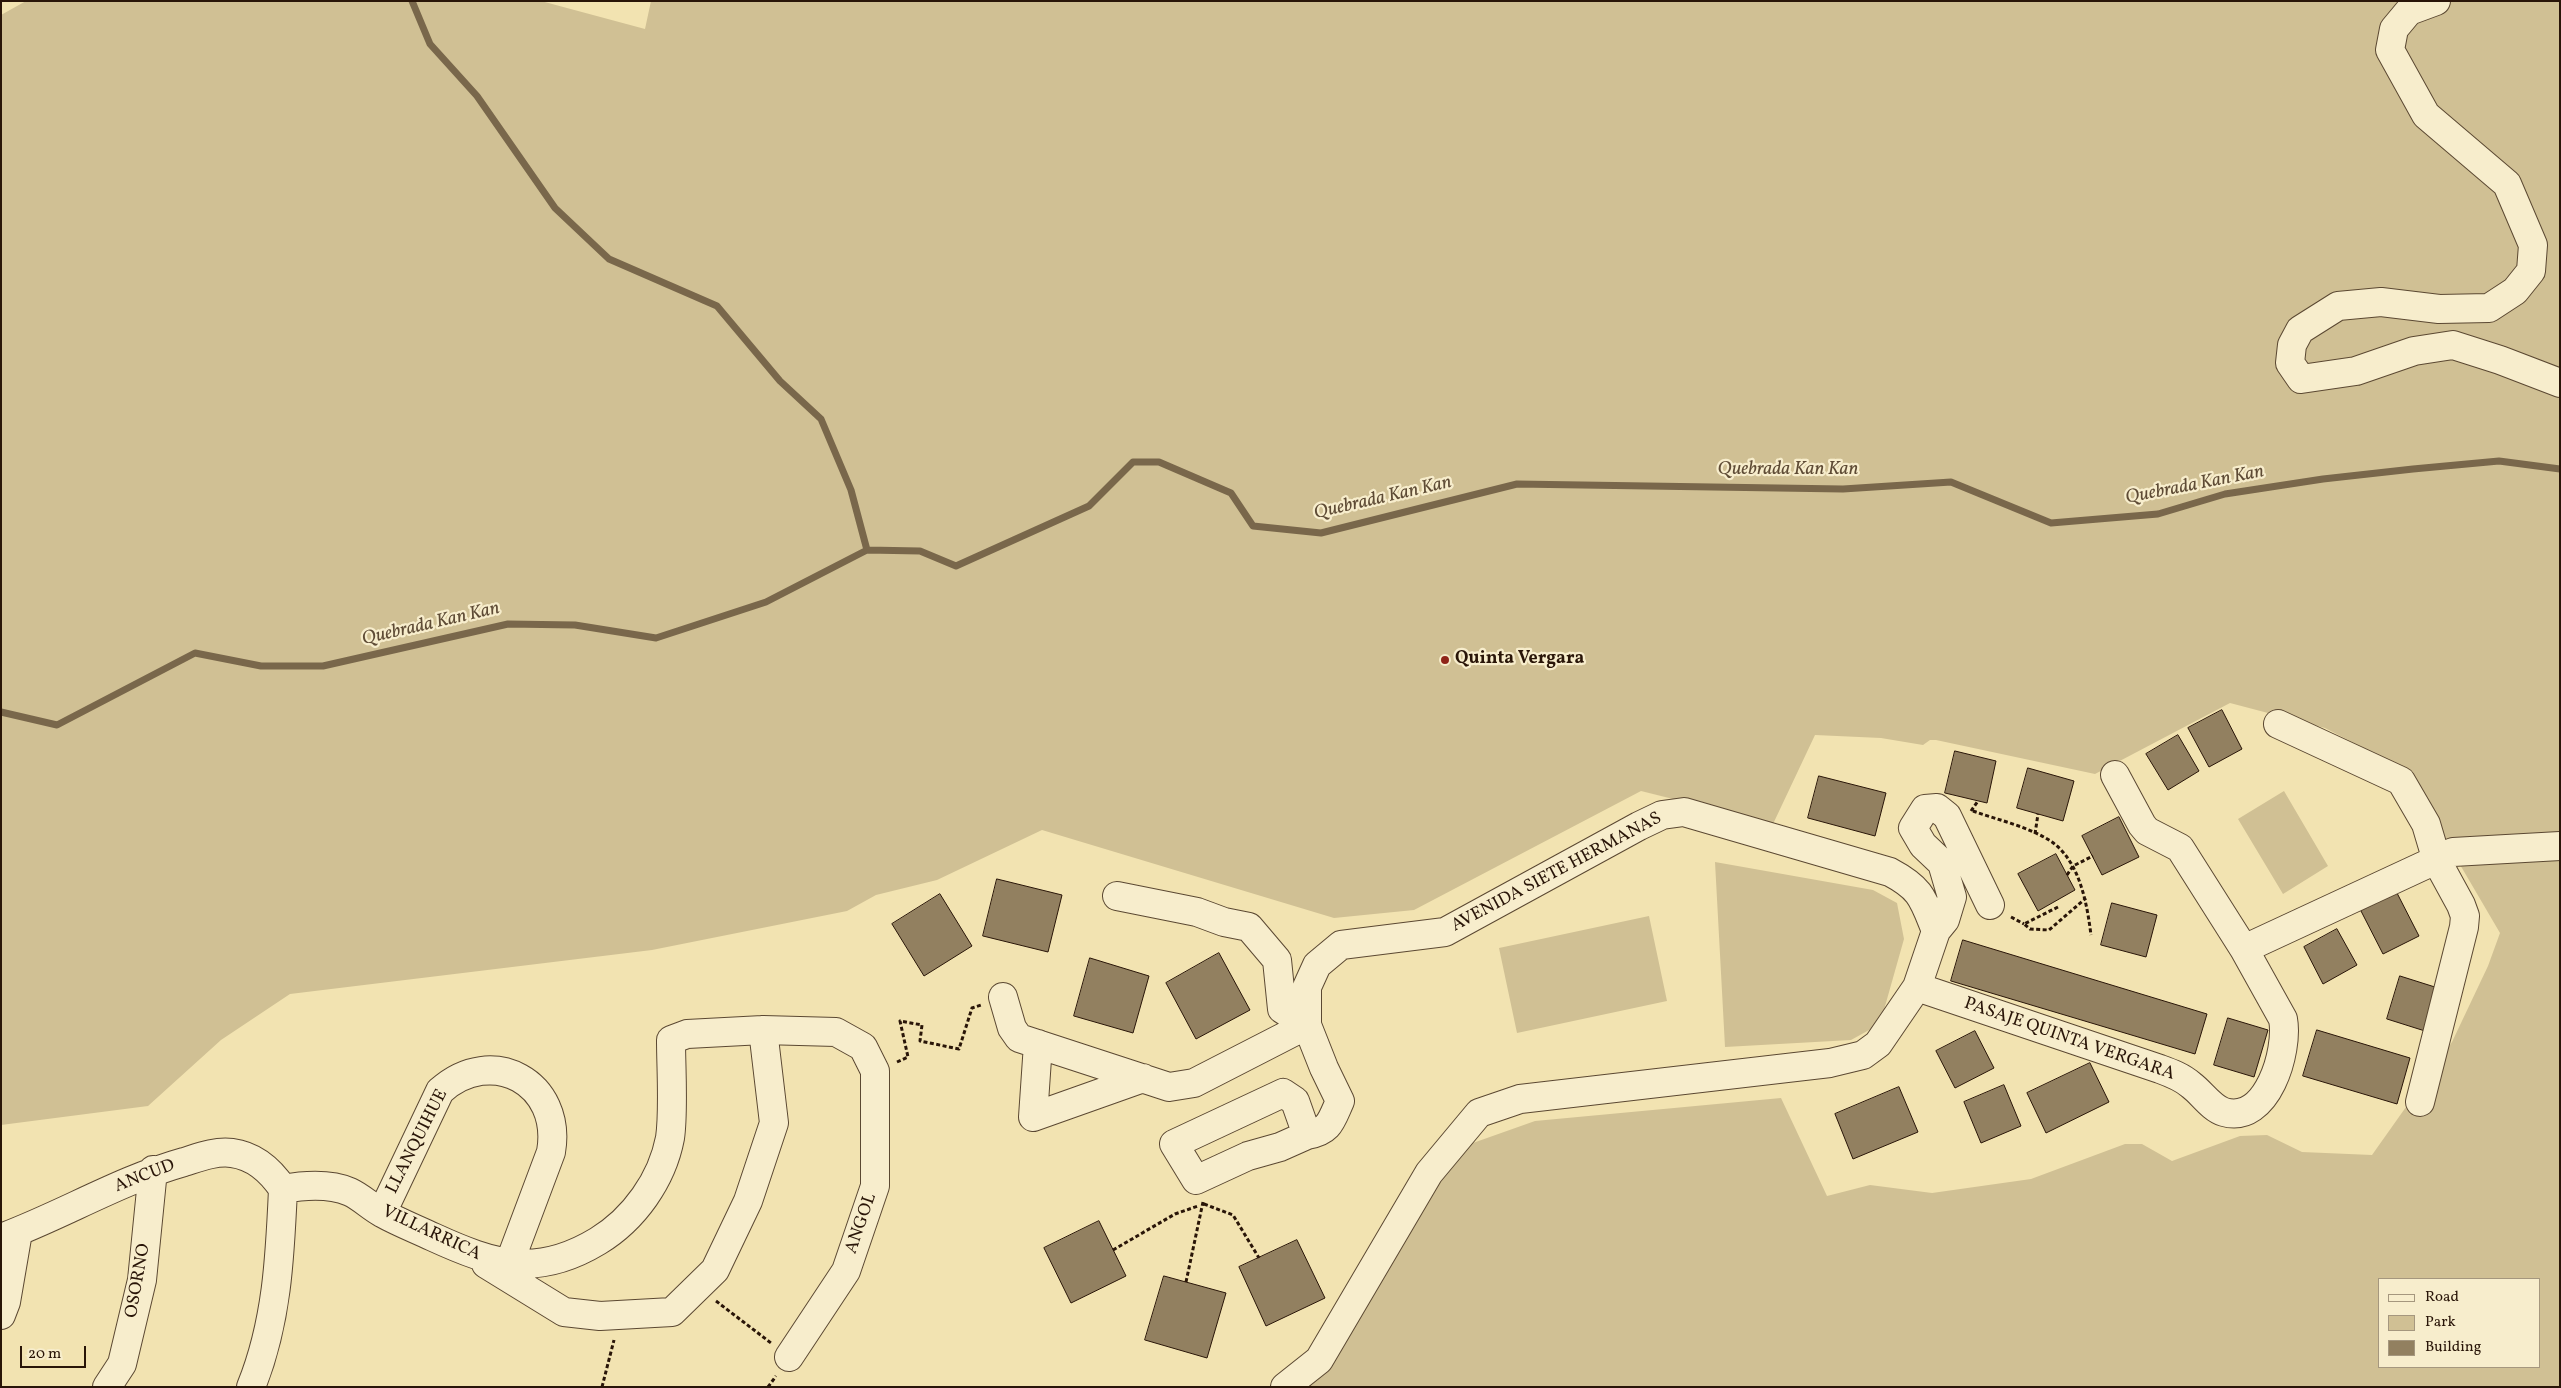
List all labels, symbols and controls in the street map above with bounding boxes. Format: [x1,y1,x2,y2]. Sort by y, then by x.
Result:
water label: Quebrada Kan Kan [1718,460,1858,482]
water label: Quebrada Kan Kan [2124,461,2266,511]
water label: Quebrada Kan Kan [1312,472,1454,526]
water label: Quebrada Kan Kan [360,598,502,652]
place label: Quinta Vergara [1455,649,1584,671]
marker: Quinta Vergara [1439,654,1451,666]
street label: AVENIDA SIETE HERMANAS [1448,808,1666,938]
street label: PASAJE QUINTA VERGARA [1961,994,2177,1086]
street label: LLANQUIHUE [382,1086,454,1198]
street label: ANCUD [112,1156,178,1198]
street label: ANGOL [842,1191,882,1257]
street label: VILLARRICA [378,1202,484,1266]
street label: OSORNO [122,1242,156,1320]
legend [2378,1278,2541,1368]
text: Road [2425,1287,2459,1308]
text: Park [2425,1312,2456,1333]
scale bar [22,1336,89,1368]
text: Building [2425,1337,2481,1358]
text: 20 m [28,1344,61,1365]

